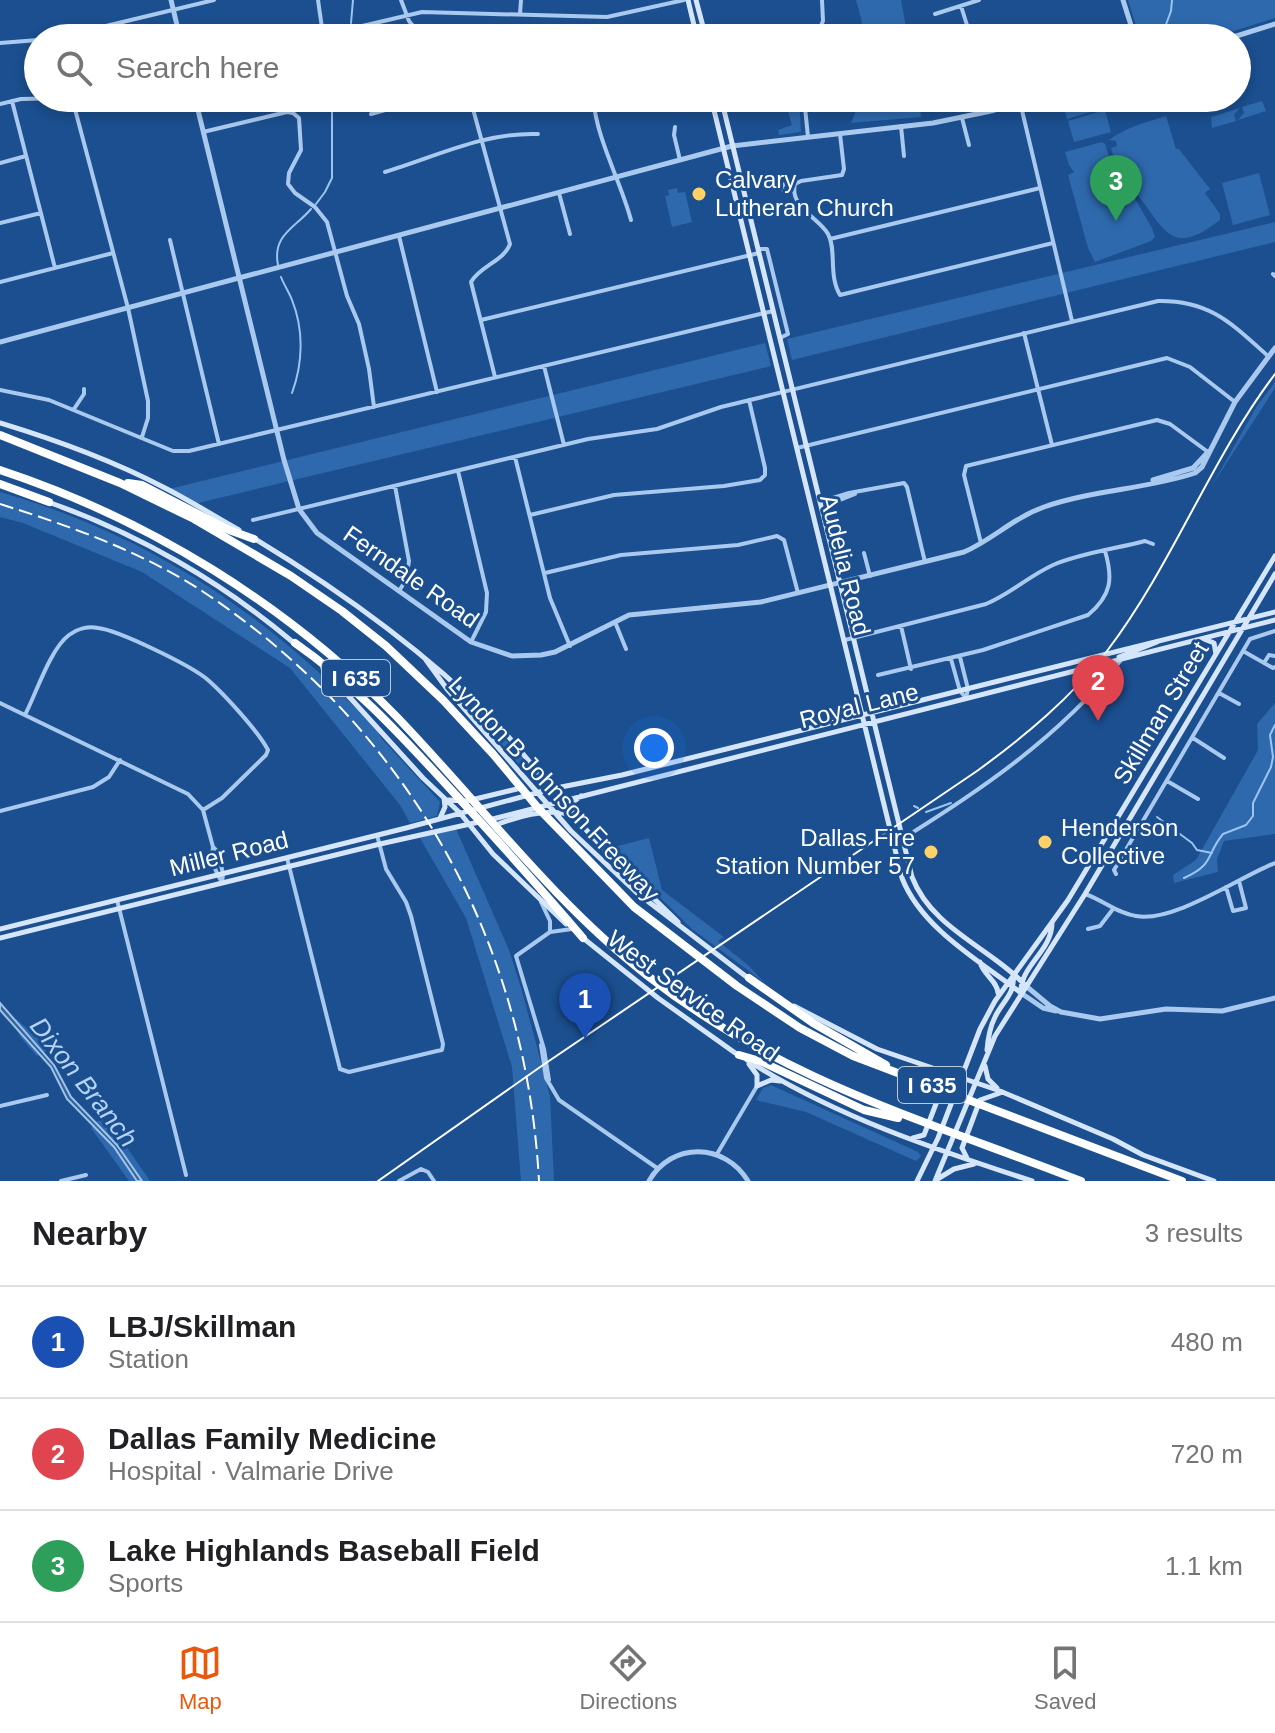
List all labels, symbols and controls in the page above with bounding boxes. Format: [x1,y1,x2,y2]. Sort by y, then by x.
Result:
search box [24,24,1251,112]
icon: search [52,46,96,90]
text: Search here [116,51,279,84]
pin: 3 [1090,155,1142,221]
place label: Calvary Lutheran Church [715,166,894,221]
marker: Calvary Lutheran Church [690,185,708,203]
street label: Audelia Road [815,492,876,638]
street label: Ferndale Road [339,520,484,633]
street label: Skillman Street [1107,636,1214,789]
pin: 2 [1072,655,1124,721]
road number: I 635 [322,660,390,696]
street label: Lyndon B Johnson Freeway [443,671,665,906]
street label: Royal Lane [797,678,921,733]
your location [634,728,674,768]
place label: Henderson Collective [1061,814,1178,869]
place label: Dallas Fire Station Number 57 [715,824,915,879]
street label: Miller Road [167,826,291,881]
marker: Henderson Collective [1036,833,1054,851]
marker: Dallas Fire Station Number 57 [922,843,940,861]
street label: West Service Road [602,924,784,1067]
pin: 1 [559,973,611,1039]
water label: Dixon Branch [24,1011,144,1153]
road number: I 635 [898,1067,966,1103]
text: Nearby [32,1214,147,1252]
text: 3 results [1145,1218,1243,1248]
text: LBJ/Skillman [108,1310,296,1343]
text: 1 [51,1327,65,1357]
text: 480 m [1171,1327,1243,1357]
text: Station [108,1344,189,1374]
text: Dallas Family Medicine [108,1422,436,1455]
text: 2 [51,1439,65,1469]
text: 720 m [1171,1439,1243,1469]
text: Hospital · Valmarie Drive [108,1456,394,1486]
text: Lake Highlands Baseball Field [108,1534,540,1567]
text: 3 [51,1551,65,1581]
text: 1.1 km [1165,1551,1243,1581]
text: Sports [108,1568,183,1598]
tab: Map [178,1641,222,1715]
tab: Directions [579,1641,677,1715]
tab: Saved [1034,1641,1097,1715]

